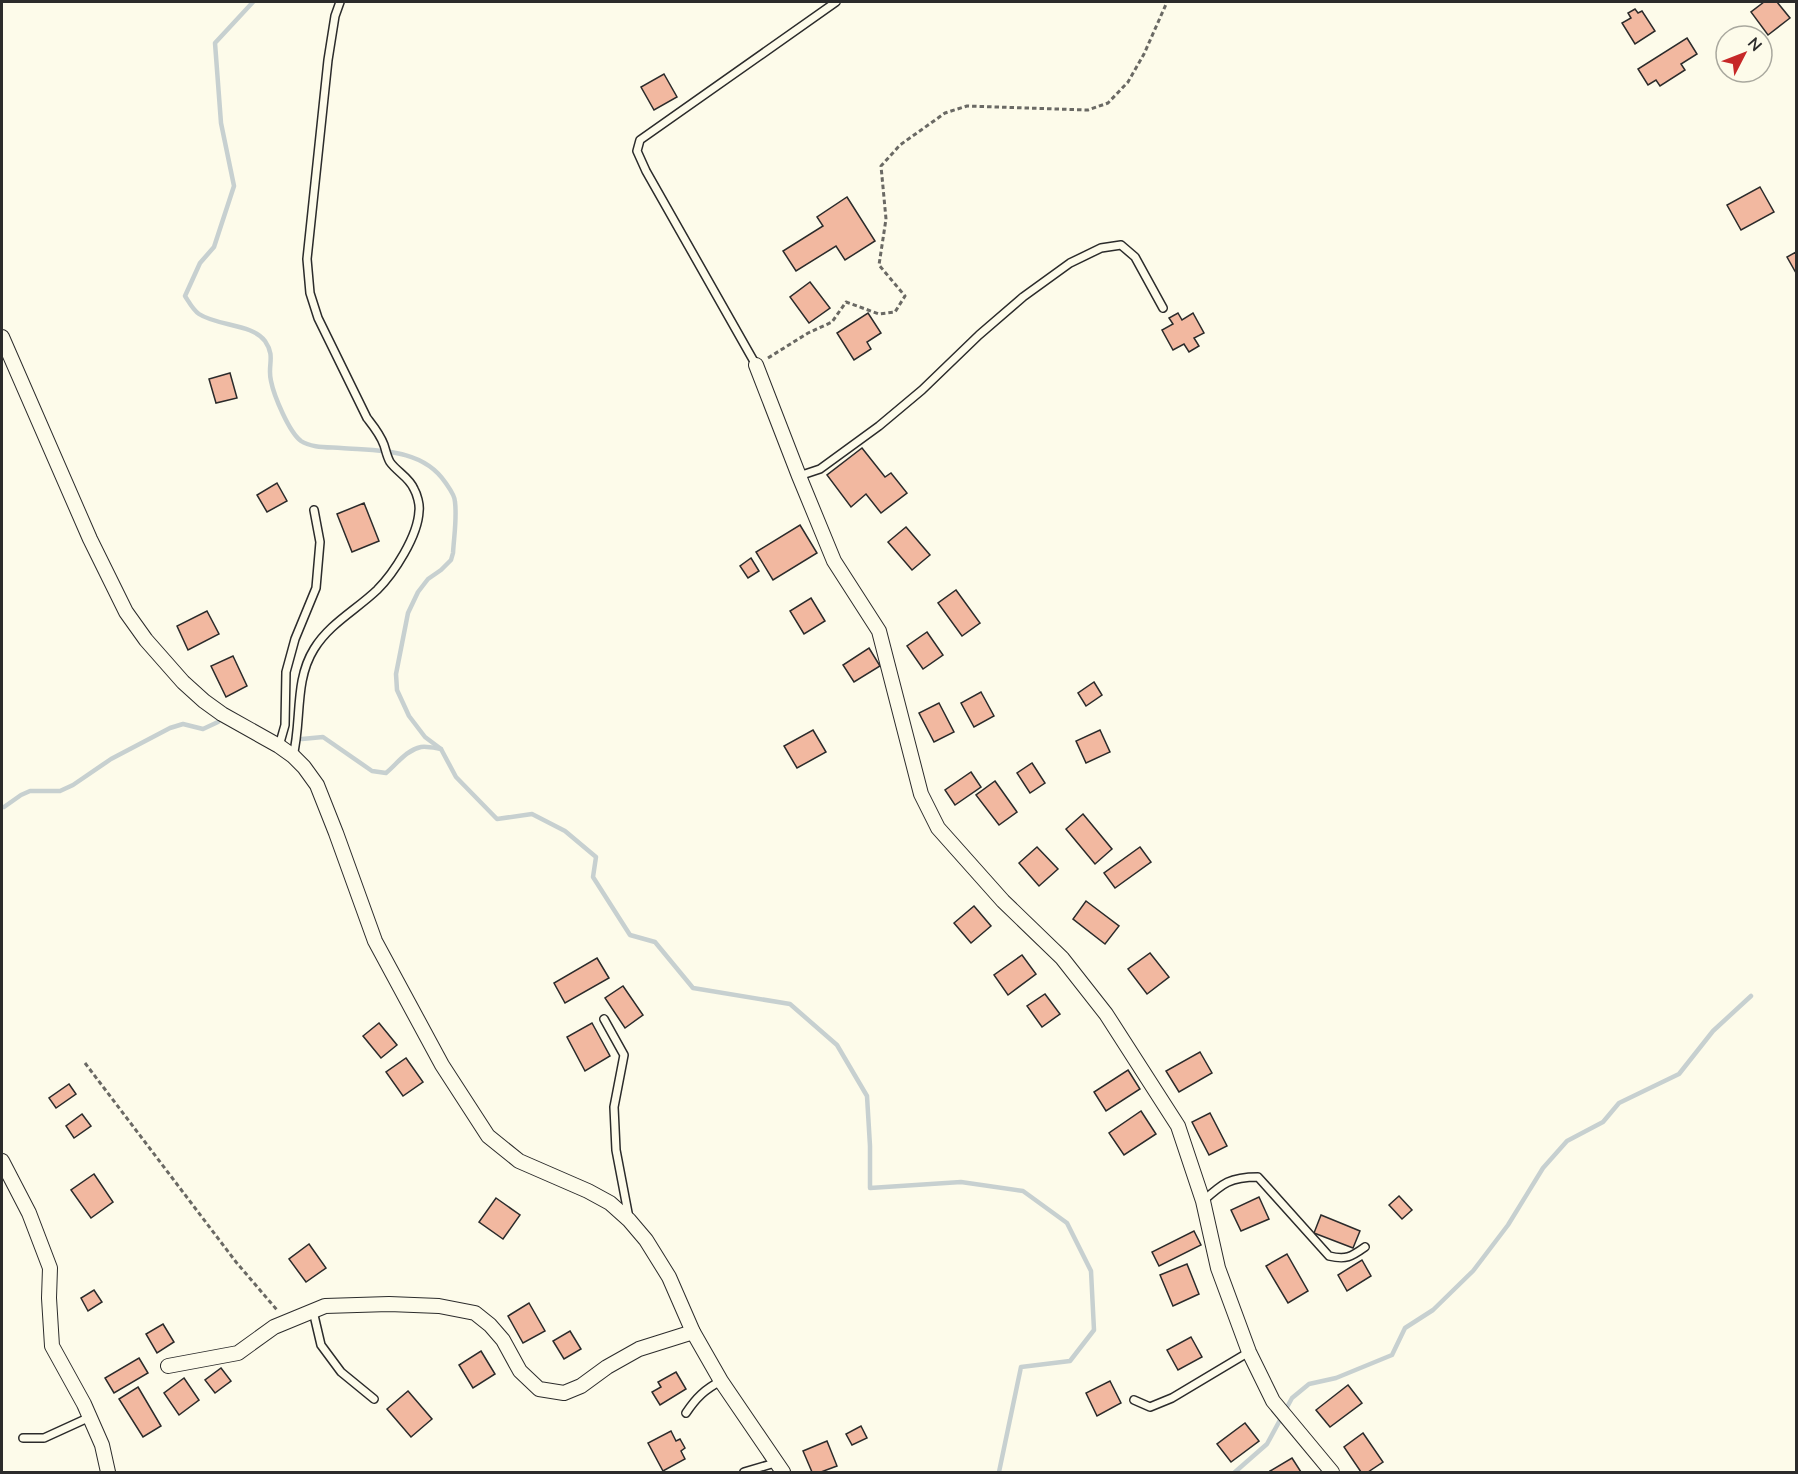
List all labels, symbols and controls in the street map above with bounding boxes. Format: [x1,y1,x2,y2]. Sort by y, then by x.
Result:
north arrow [1714,24,1774,84]
text: N [1742,33,1767,56]

